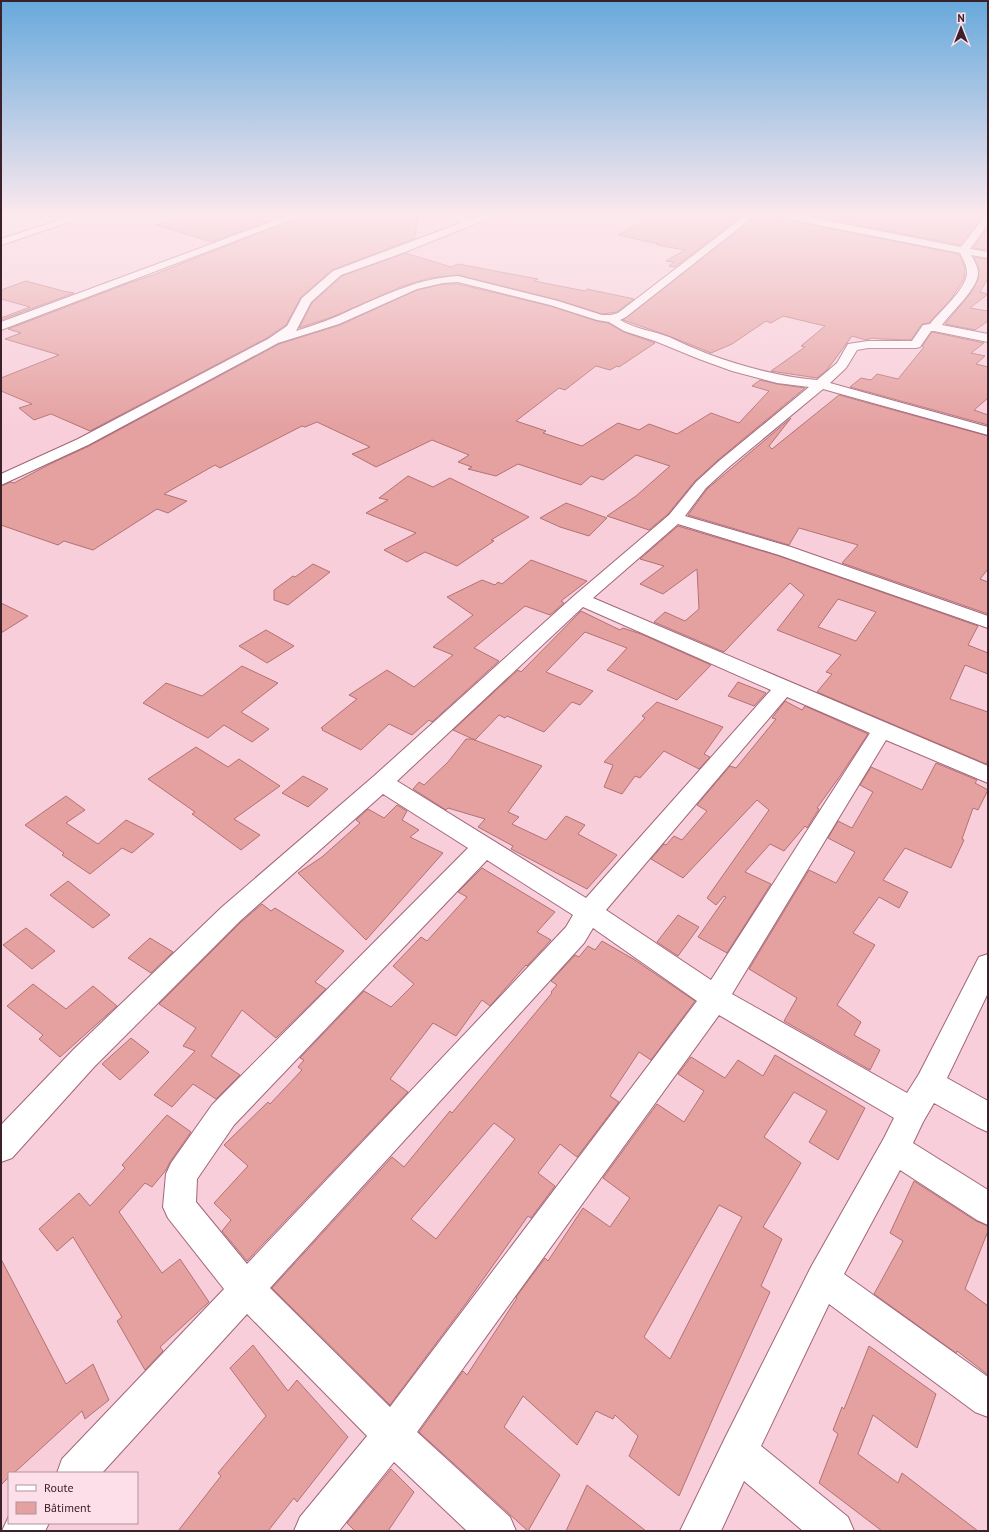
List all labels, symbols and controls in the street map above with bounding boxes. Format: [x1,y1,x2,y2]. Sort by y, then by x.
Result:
north arrow [941,8,981,48]
text: N [957,11,965,25]
legend [8,1472,138,1524]
text: Route [44,1480,74,1495]
text: Bâtiment [44,1500,91,1515]

